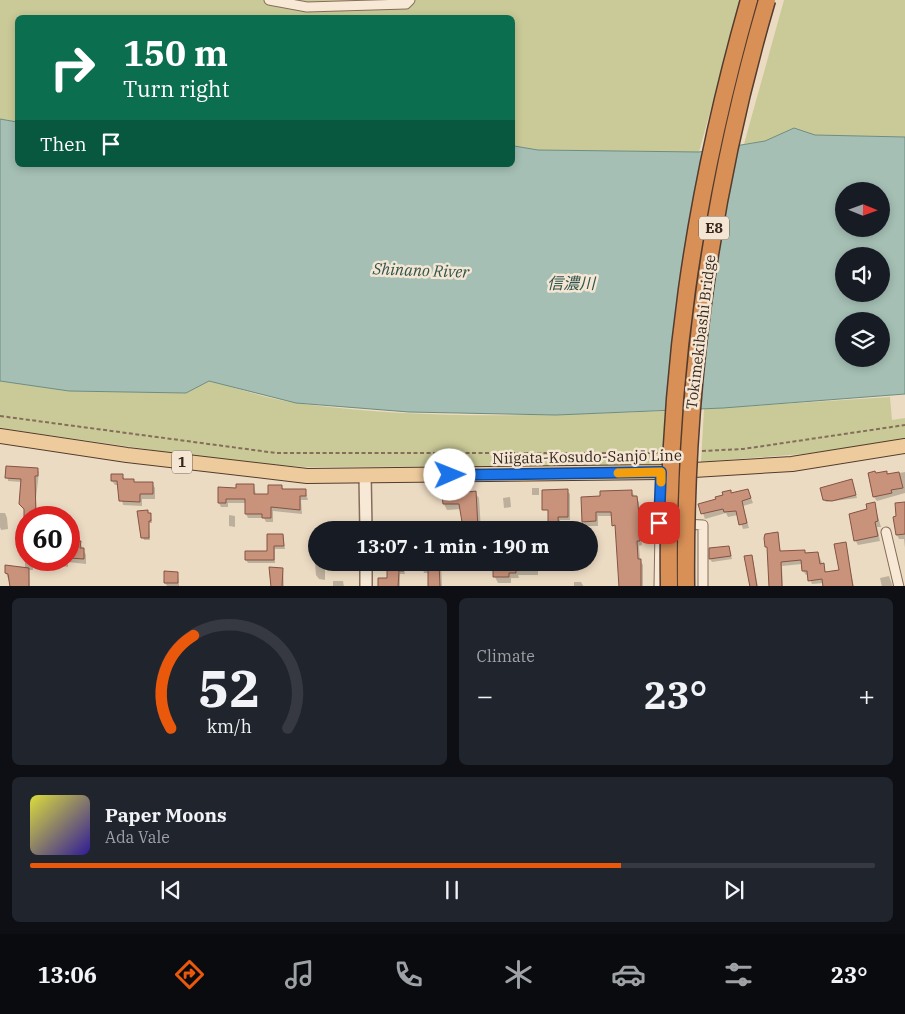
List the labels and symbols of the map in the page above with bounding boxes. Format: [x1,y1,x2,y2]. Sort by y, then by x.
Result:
north arrow [835,182,890,238]
road number: E8 [699,217,729,240]
street label: Tokimekibashi Bridge [682,254,719,410]
water label: Shinano River [371,258,471,282]
water label: 信濃川 [547,273,597,293]
street label: Niigata-Kosudo-Sanjō Line [492,445,682,468]
position arrow [423,448,475,500]
road number: 1 [172,451,192,474]
pin [638,502,680,544]
speed limit sign: 60 [15,506,80,571]

